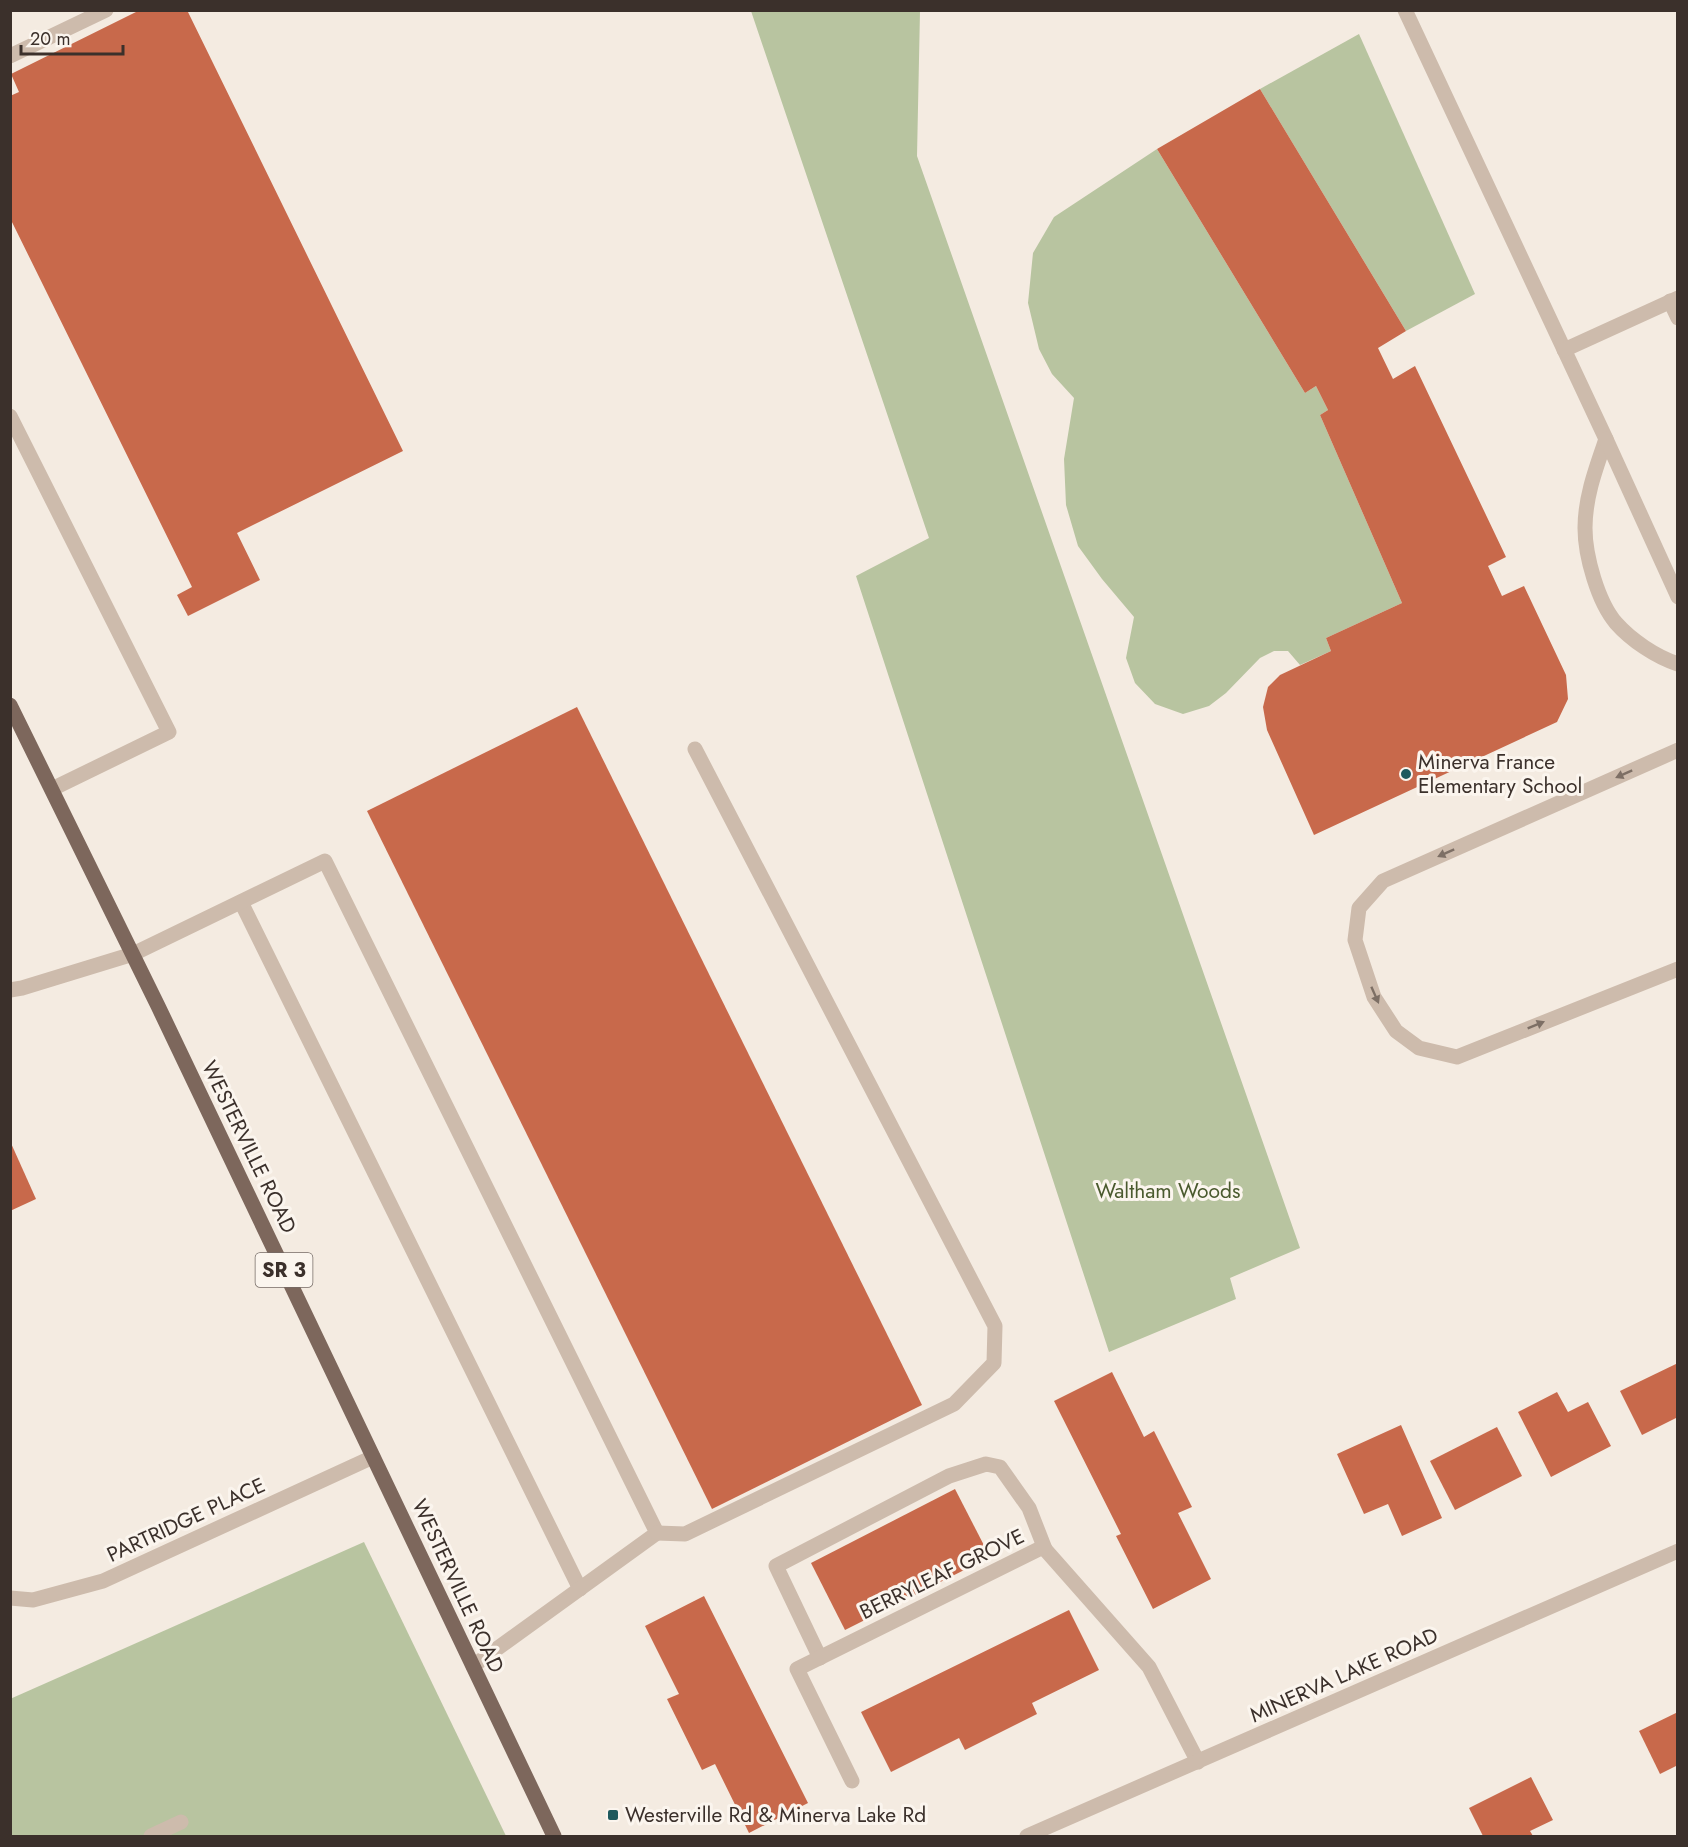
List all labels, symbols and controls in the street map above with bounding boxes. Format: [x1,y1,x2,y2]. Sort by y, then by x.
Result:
scale bar [21,18,123,56]
text: 20 m [30,26,70,52]
place label: Minerva France Elementary School [1418,747,1582,801]
marker: Minerva France Elementary School [1399,767,1413,781]
one-way arrow [1615,770,1633,779]
one-way arrow [1436,848,1454,858]
one-way arrow [1370,986,1379,1003]
one-way arrow [1527,1020,1545,1029]
street label: WESTERVILLE ROAD [194,1056,304,1238]
park label: Waltham Woods [1096,1176,1240,1206]
road number: SR 3 [256,1253,312,1287]
street label: PARTRIDGE PLACE [102,1470,270,1570]
street label: WESTERVILLE ROAD [405,1494,511,1678]
street label: BERRYLEAF GROVE [855,1521,1029,1627]
street label: MINERVA LAKE ROAD [1245,1620,1443,1730]
place label: Westerville Rd & Minerva Lake Rd [625,1800,926,1830]
marker: Westerville Rd & Minerva Lake Rd [606,1808,620,1822]

